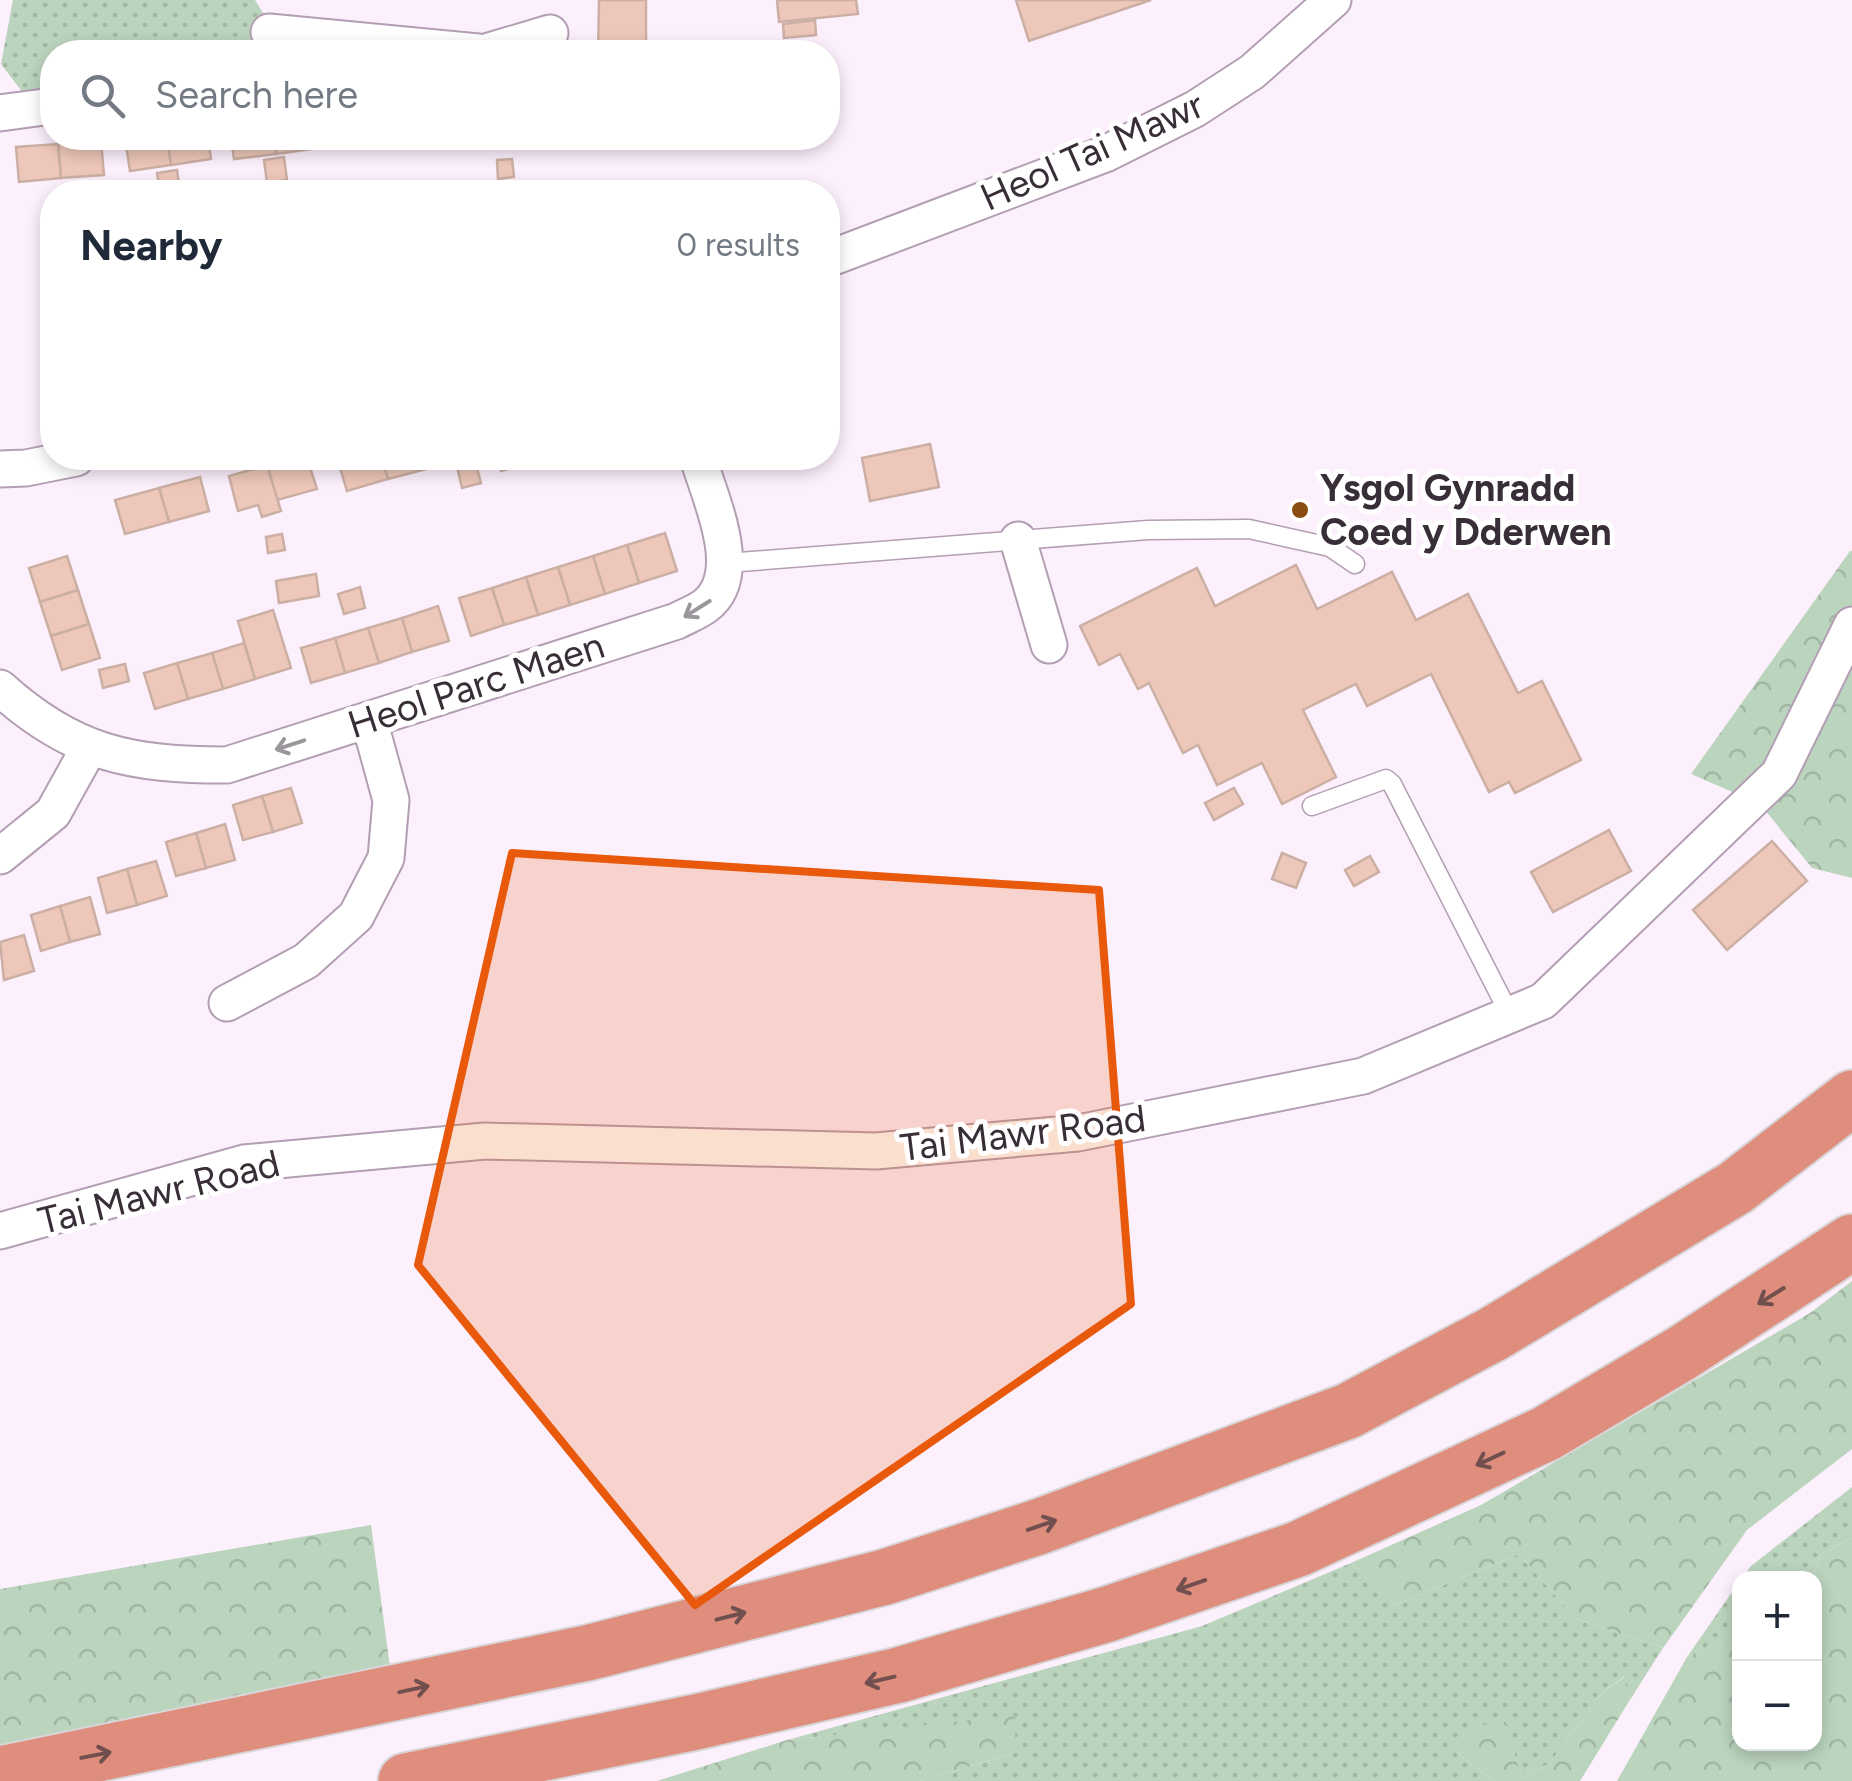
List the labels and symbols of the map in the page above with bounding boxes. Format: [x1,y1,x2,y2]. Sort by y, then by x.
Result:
street label: Heol Tai Mawr [973,81,1211,221]
place label: Ysgol Gynradd Coed y Dderwen [1320,465,1612,555]
marker: Ysgol Gynradd Coed y Dderwen [1289,499,1311,521]
one-way arrow [683,599,711,619]
street label: Heol Parc Maen [342,622,610,748]
one-way arrow [275,737,306,755]
street label: Tai Mawr Road [898,1095,1148,1171]
street label: Tai Mawr Road [34,1140,284,1244]
one-way arrow [1757,1286,1786,1307]
one-way arrow [1476,1451,1506,1470]
one-way arrow [1026,1515,1058,1533]
one-way arrow [1176,1578,1207,1596]
one-way arrow [714,1606,746,1624]
one-way arrow [865,1672,897,1690]
one-way arrow [397,1679,429,1697]
one-way arrow [79,1745,111,1764]

